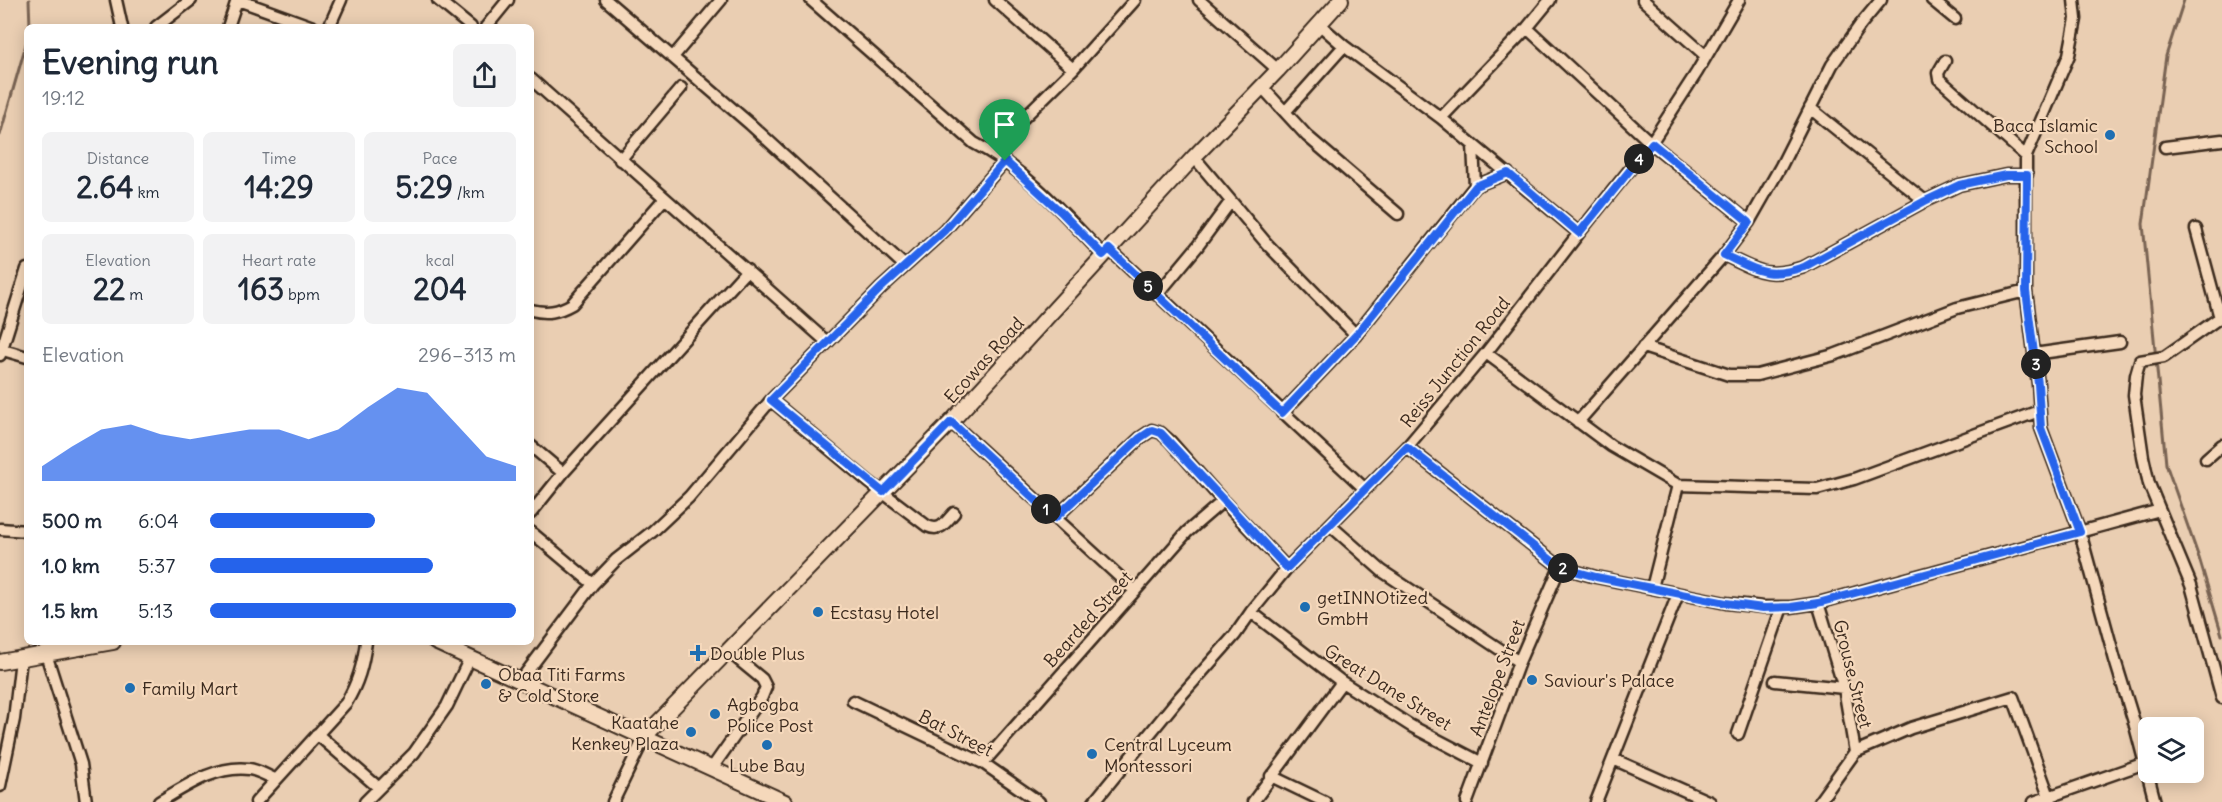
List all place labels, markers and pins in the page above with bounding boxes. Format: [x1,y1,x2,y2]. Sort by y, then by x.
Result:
pin [979,99,1030,161]
place label: Baca Islamic School [1993,114,2098,158]
marker: Baca Islamic School [2103,128,2117,142]
pin: 4 [1624,144,1654,174]
pin: 5 [1133,271,1163,301]
pin: 3 [2021,349,2051,379]
pin: 1 [1031,494,1061,524]
pin: 2 [1548,553,1578,583]
place label: getINNOtized GmbH [1317,586,1429,630]
marker: getINNOtized GmbH [1298,600,1312,614]
place label: Ecstasy Hotel [830,601,939,624]
marker: Ecstasy Hotel [811,605,825,619]
place label: Double Plus [710,642,805,665]
marker: Double Plus [691,646,705,660]
place label: Obaa Titi Farms & Cold Store [498,663,625,707]
place label: Saviour's Palace [1544,669,1674,692]
marker: Saviour's Palace [1525,673,1539,687]
place label: Family Mart [142,677,238,700]
marker: Obaa Titi Farms & Cold Store [479,677,493,691]
marker: Family Mart [123,681,137,695]
place label: Agbogba Police Post [727,693,813,737]
marker: Agbogba Police Post [708,707,722,721]
place label: Kaatahe Kenkey Plaza [571,711,679,755]
marker: Kaatahe Kenkey Plaza [684,725,698,739]
place label: Central Lyceum Montessori [1104,733,1232,777]
marker: Lube Bay [760,738,774,752]
marker: Central Lyceum Montessori [1085,747,1099,761]
place label: Lube Bay [729,754,805,777]

